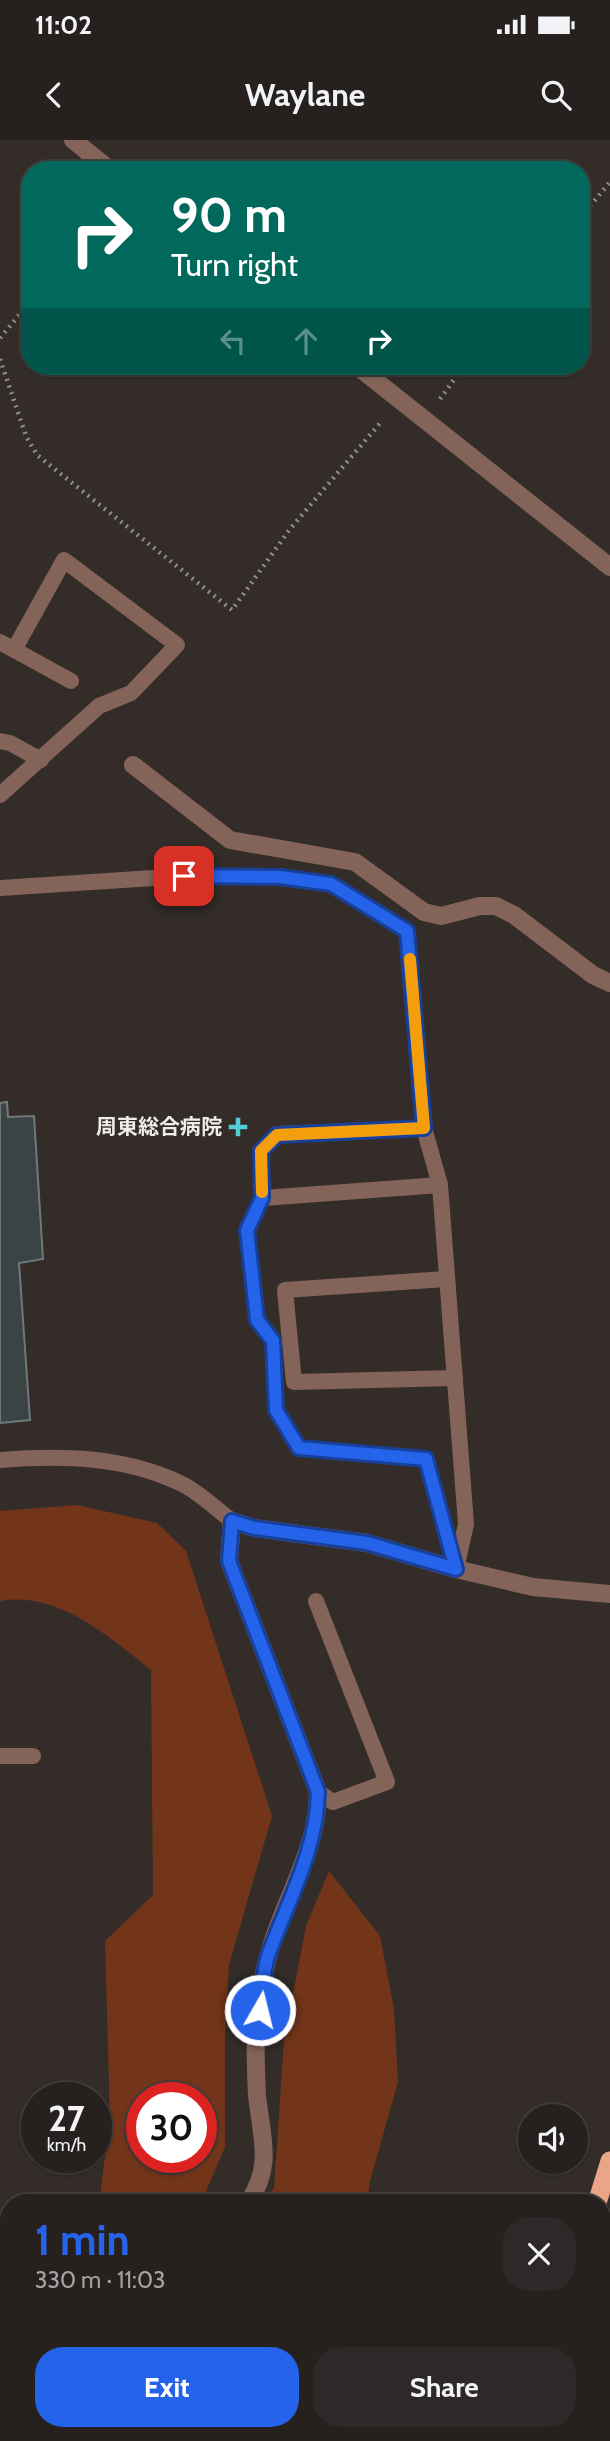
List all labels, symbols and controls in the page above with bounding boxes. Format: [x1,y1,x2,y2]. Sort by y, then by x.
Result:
text: 11:02 [35,9,92,41]
text: Waylane [245,75,365,114]
icon: back [35,76,73,114]
icon: search [537,76,575,114]
text: 90 m [171,185,287,244]
icon: right [56,189,147,280]
text: Turn right [171,245,298,284]
icon: left [214,322,252,360]
icon: ahead [287,322,325,360]
icon: right [360,322,398,360]
pin [154,846,214,906]
icon: arrive [165,857,203,895]
place label: 周東総合病院 [96,1114,222,1139]
marker: 周東総合病院 [228,1117,248,1137]
position arrow [223,1973,297,2047]
speed limit sign: 30 [126,2082,217,2173]
text: 27 [48,2097,85,2140]
map controls [518,2104,588,2174]
button: sound [518,2104,588,2174]
text: km/h [47,2134,86,2156]
text: 1 min [35,2214,130,2266]
button: close [502,2217,576,2291]
text: 330 m · 11:03 [35,2266,165,2294]
button: Exit [35,2347,299,2427]
button: Share [313,2347,576,2427]

